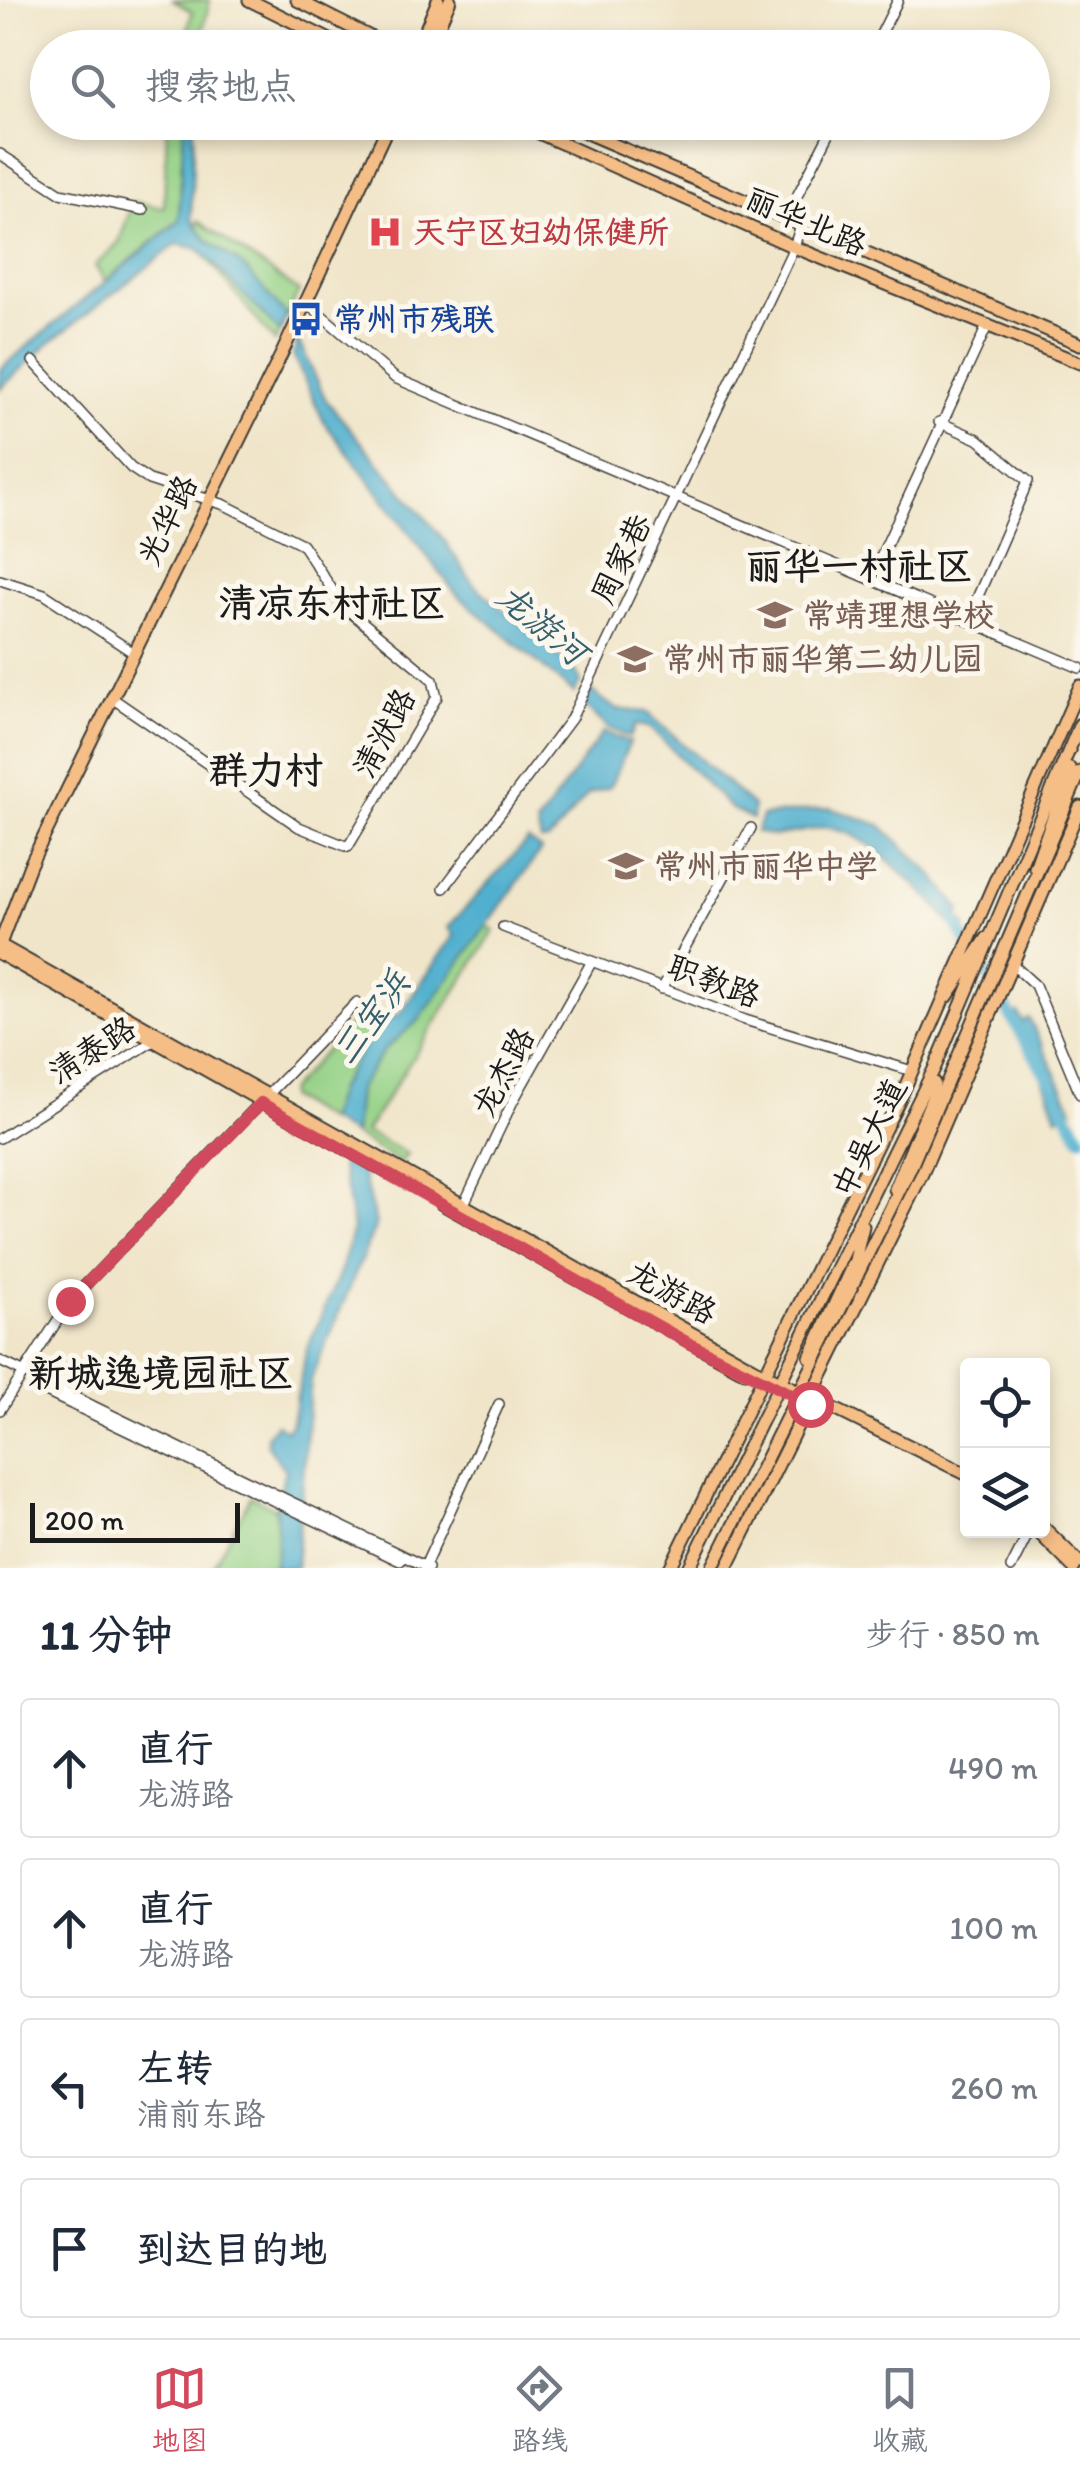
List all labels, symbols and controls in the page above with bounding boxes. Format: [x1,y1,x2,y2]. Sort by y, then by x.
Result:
search box [30,30,1050,140]
icon: search [65,58,120,113]
text: 搜索地点 [145,63,297,109]
street label: 丽华北路 [740,179,872,263]
hospital icon: 天宁区妇幼保健所 [366,213,404,251]
place label: 天宁区妇幼保健所 [413,213,669,251]
bus stop icon: 常州市残联 [287,300,325,338]
place label: 常州市残联 [334,300,494,338]
street label: 光华路 [129,469,205,571]
street label: 周家巷 [583,508,659,610]
district label: 丽华一村社区 [745,543,973,589]
water label: 龙游河 [488,574,600,677]
district label: 清凉东村社区 [218,580,446,626]
school or university icon: 常靖理想学校 [756,596,794,634]
place label: 常靖理想学校 [803,596,995,634]
school or university icon: 常州市丽华第二幼儿园 [616,640,654,678]
place label: 常州市丽华第二幼儿园 [663,640,983,678]
street label: 清洑路 [345,682,423,784]
district label: 群力村 [209,747,323,793]
school or university icon: 常州市丽华中学 [607,847,645,885]
place label: 常州市丽华中学 [654,847,878,885]
street label: 职教路 [662,947,766,1015]
water label: 三宝浜 [323,961,419,1072]
street label: 清泰路 [41,1008,143,1092]
street label: 龙杰路 [464,1021,542,1123]
street label: 中吴大道 [824,1072,914,1204]
street label: 龙游路 [621,1252,723,1332]
route end [48,1279,94,1325]
district label: 新城逸境园社区 [28,1350,294,1396]
map controls [960,1358,1050,1538]
button: locate [960,1358,1050,1448]
route start [788,1382,834,1428]
button: layers [960,1448,1050,1538]
scale bar [30,1498,240,1542]
text: 200 m [45,1503,124,1537]
text: 11 分钟 [40,1609,172,1660]
text: 步行 · 850 m [866,1615,1040,1653]
text: 直行 [137,1725,213,1771]
icon: ahead [42,1741,97,1796]
text: 490 m [948,1749,1038,1787]
text: 龙游路 [137,1775,233,1813]
text: 直行 [137,1885,213,1931]
icon: ahead [42,1901,97,1956]
text: 100 m [950,1909,1038,1947]
text: 龙游路 [137,1935,233,1973]
text: 左转 [137,2045,213,2091]
icon: left [42,2061,97,2116]
text: 260 m [950,2069,1038,2107]
text: 浦前东路 [137,2095,265,2133]
icon: arrive [42,2221,97,2276]
text: 到达目的地 [137,2226,327,2272]
tab: 地图 [152,2361,208,2458]
tab: 路线 [512,2361,568,2458]
tab: 收藏 [872,2361,928,2458]

